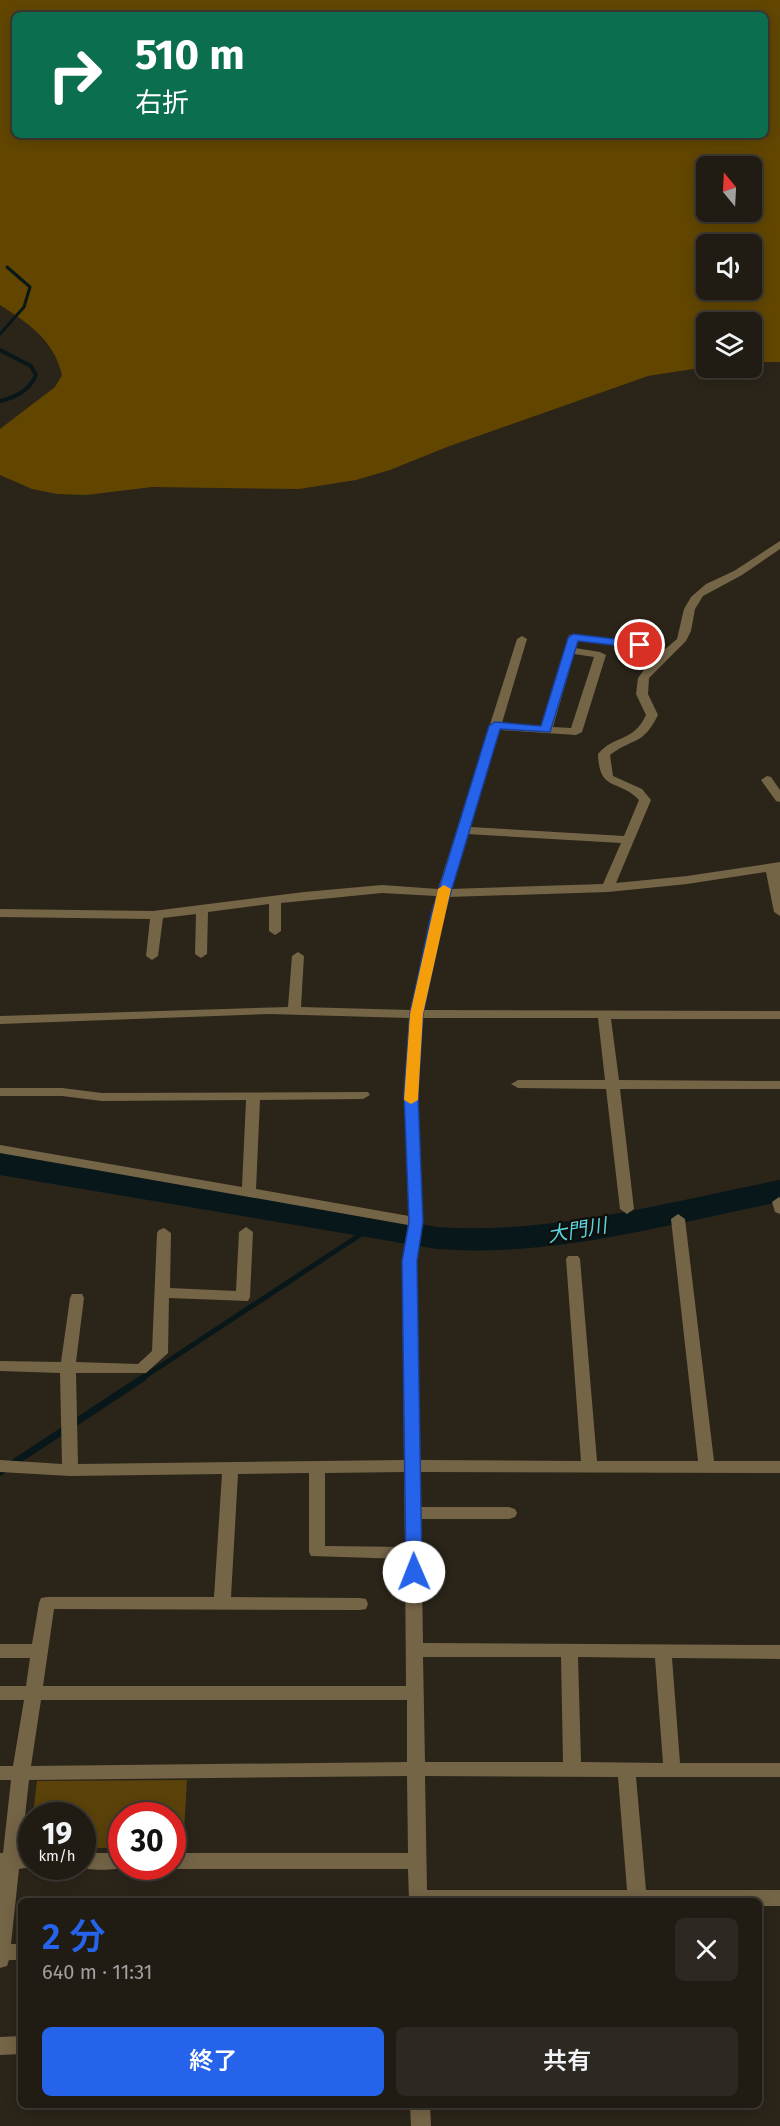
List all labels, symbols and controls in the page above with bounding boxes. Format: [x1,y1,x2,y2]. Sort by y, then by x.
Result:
text: 510 m [135,30,245,80]
icon: right [36,36,114,114]
text: 右折 [135,87,189,119]
north arrow [696,156,762,222]
map controls [696,156,762,378]
button: sound [696,234,762,300]
button: layers [696,312,762,378]
pin [614,619,665,670]
icon: arrive [623,628,656,661]
water label: 大門川 [545,1213,611,1247]
position arrow [382,1540,446,1604]
speed limit sign: 30 [108,1802,186,1880]
text: 19 [42,1816,72,1852]
text: km/h [38,1847,76,1865]
text: 2 分 [42,1915,105,1959]
button: close [675,1918,738,1981]
text: 640 m · 11:31 [42,1960,152,1984]
button: 終了 [42,2027,384,2096]
button: 共有 [396,2027,738,2096]

